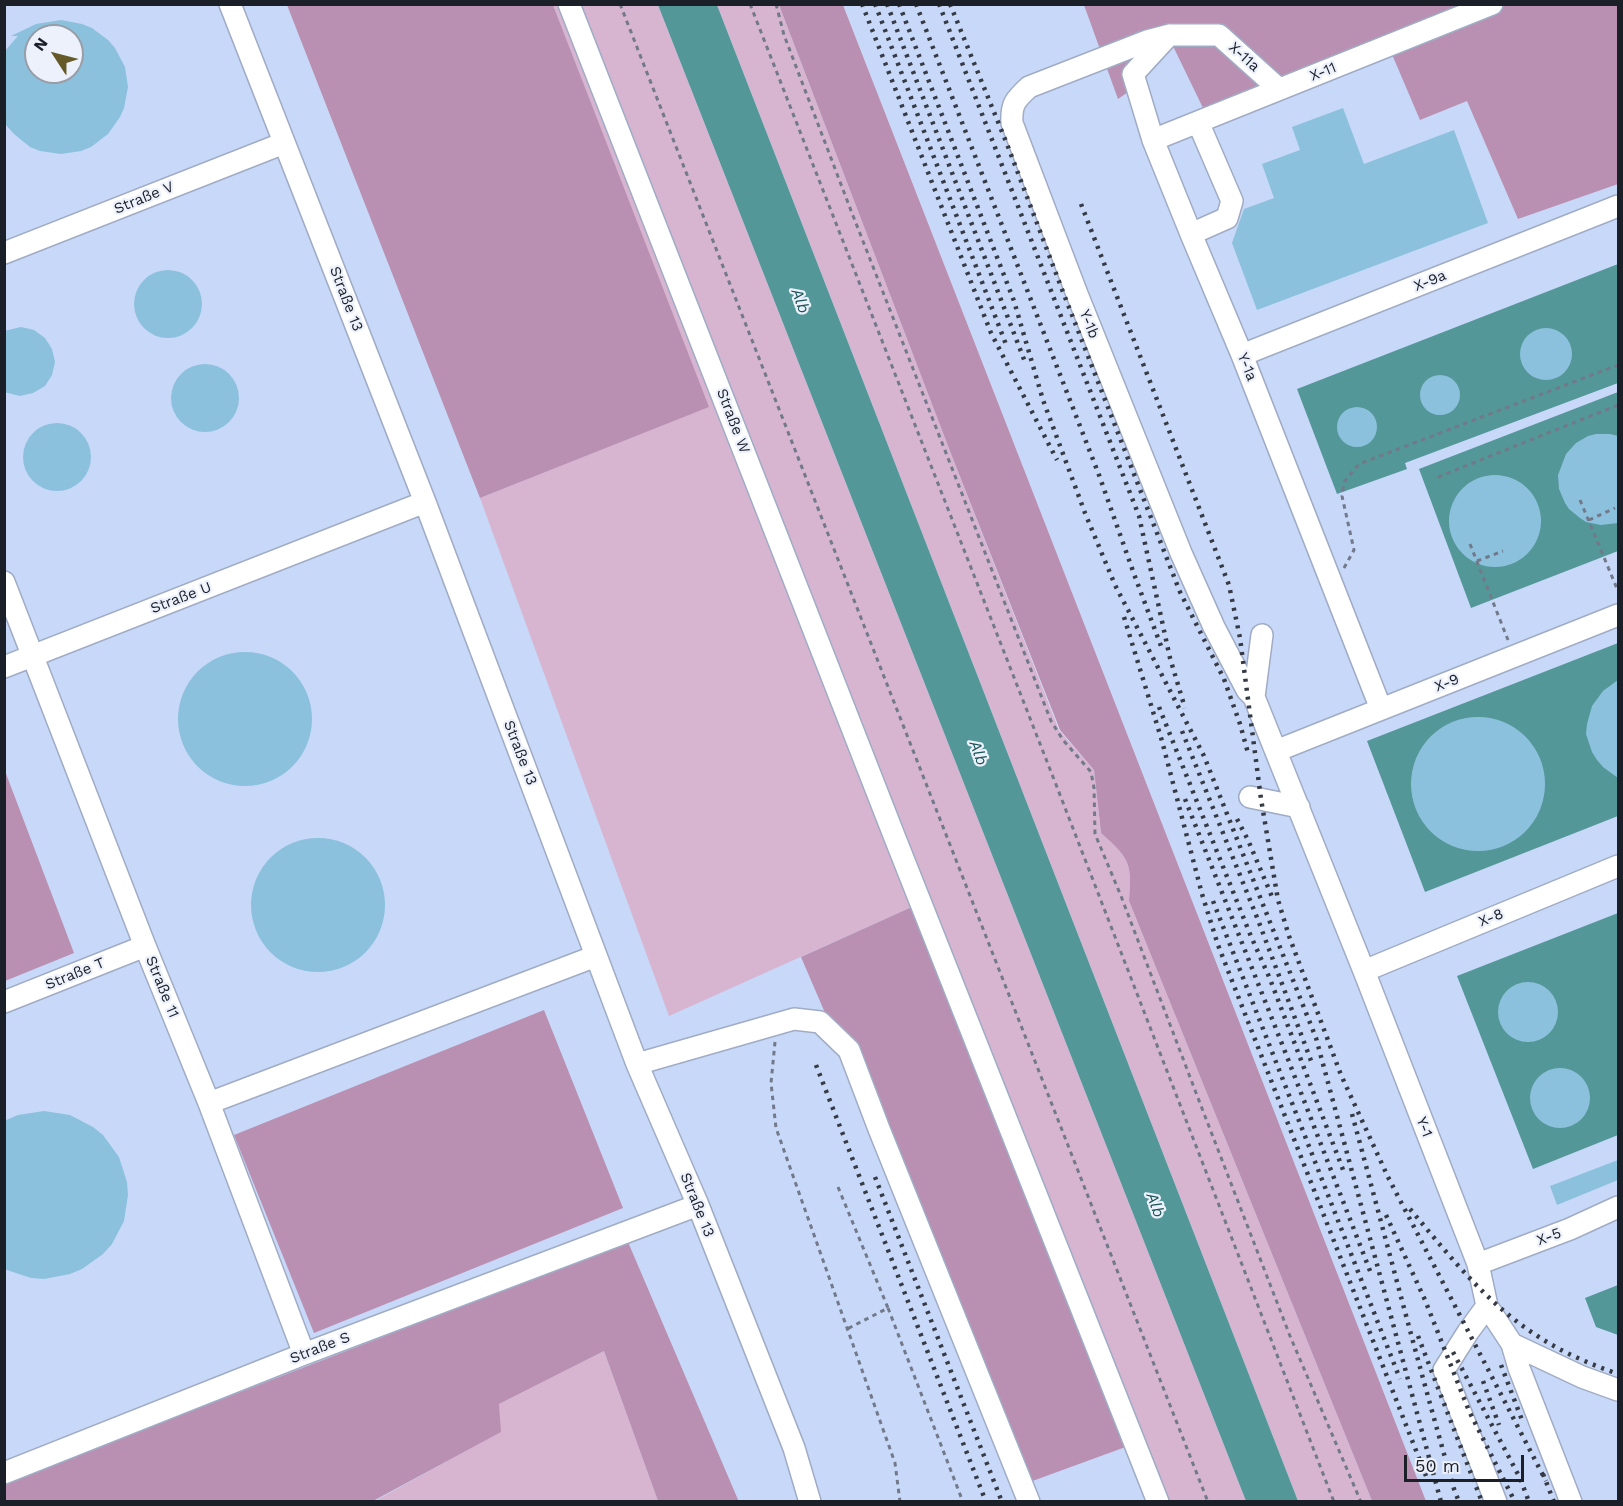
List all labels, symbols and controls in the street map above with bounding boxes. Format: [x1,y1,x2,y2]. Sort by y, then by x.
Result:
north arrow [24,24,84,84]
text: N [29,34,52,55]
street label: X-11a [1225,38,1263,76]
street label: X-11 [1307,59,1339,85]
street label: Straße V [111,178,177,218]
street label: Straße 13 [325,264,367,334]
street label: X-9a [1411,266,1449,296]
water label: Alb [787,286,813,316]
street label: Y-1b [1075,307,1103,341]
street label: Y-1a [1233,350,1261,384]
street label: Straße W [712,386,754,456]
street label: Straße U [148,578,214,618]
street label: X-9 [1432,670,1462,696]
street label: Straße 13 [499,718,541,788]
water label: Alb [965,738,991,768]
street label: X-8 [1476,905,1506,931]
street label: Straße 11 [141,953,183,1021]
street label: Straße T [43,954,107,994]
street label: Y-1 [1412,1114,1436,1140]
street label: Straße 13 [676,1170,718,1240]
water label: Alb [1142,1190,1168,1220]
street label: X-5 [1534,1224,1564,1250]
street label: Straße S [287,1328,353,1368]
scale bar [1407,1443,1527,1481]
text: 50 m [1415,1455,1460,1476]

